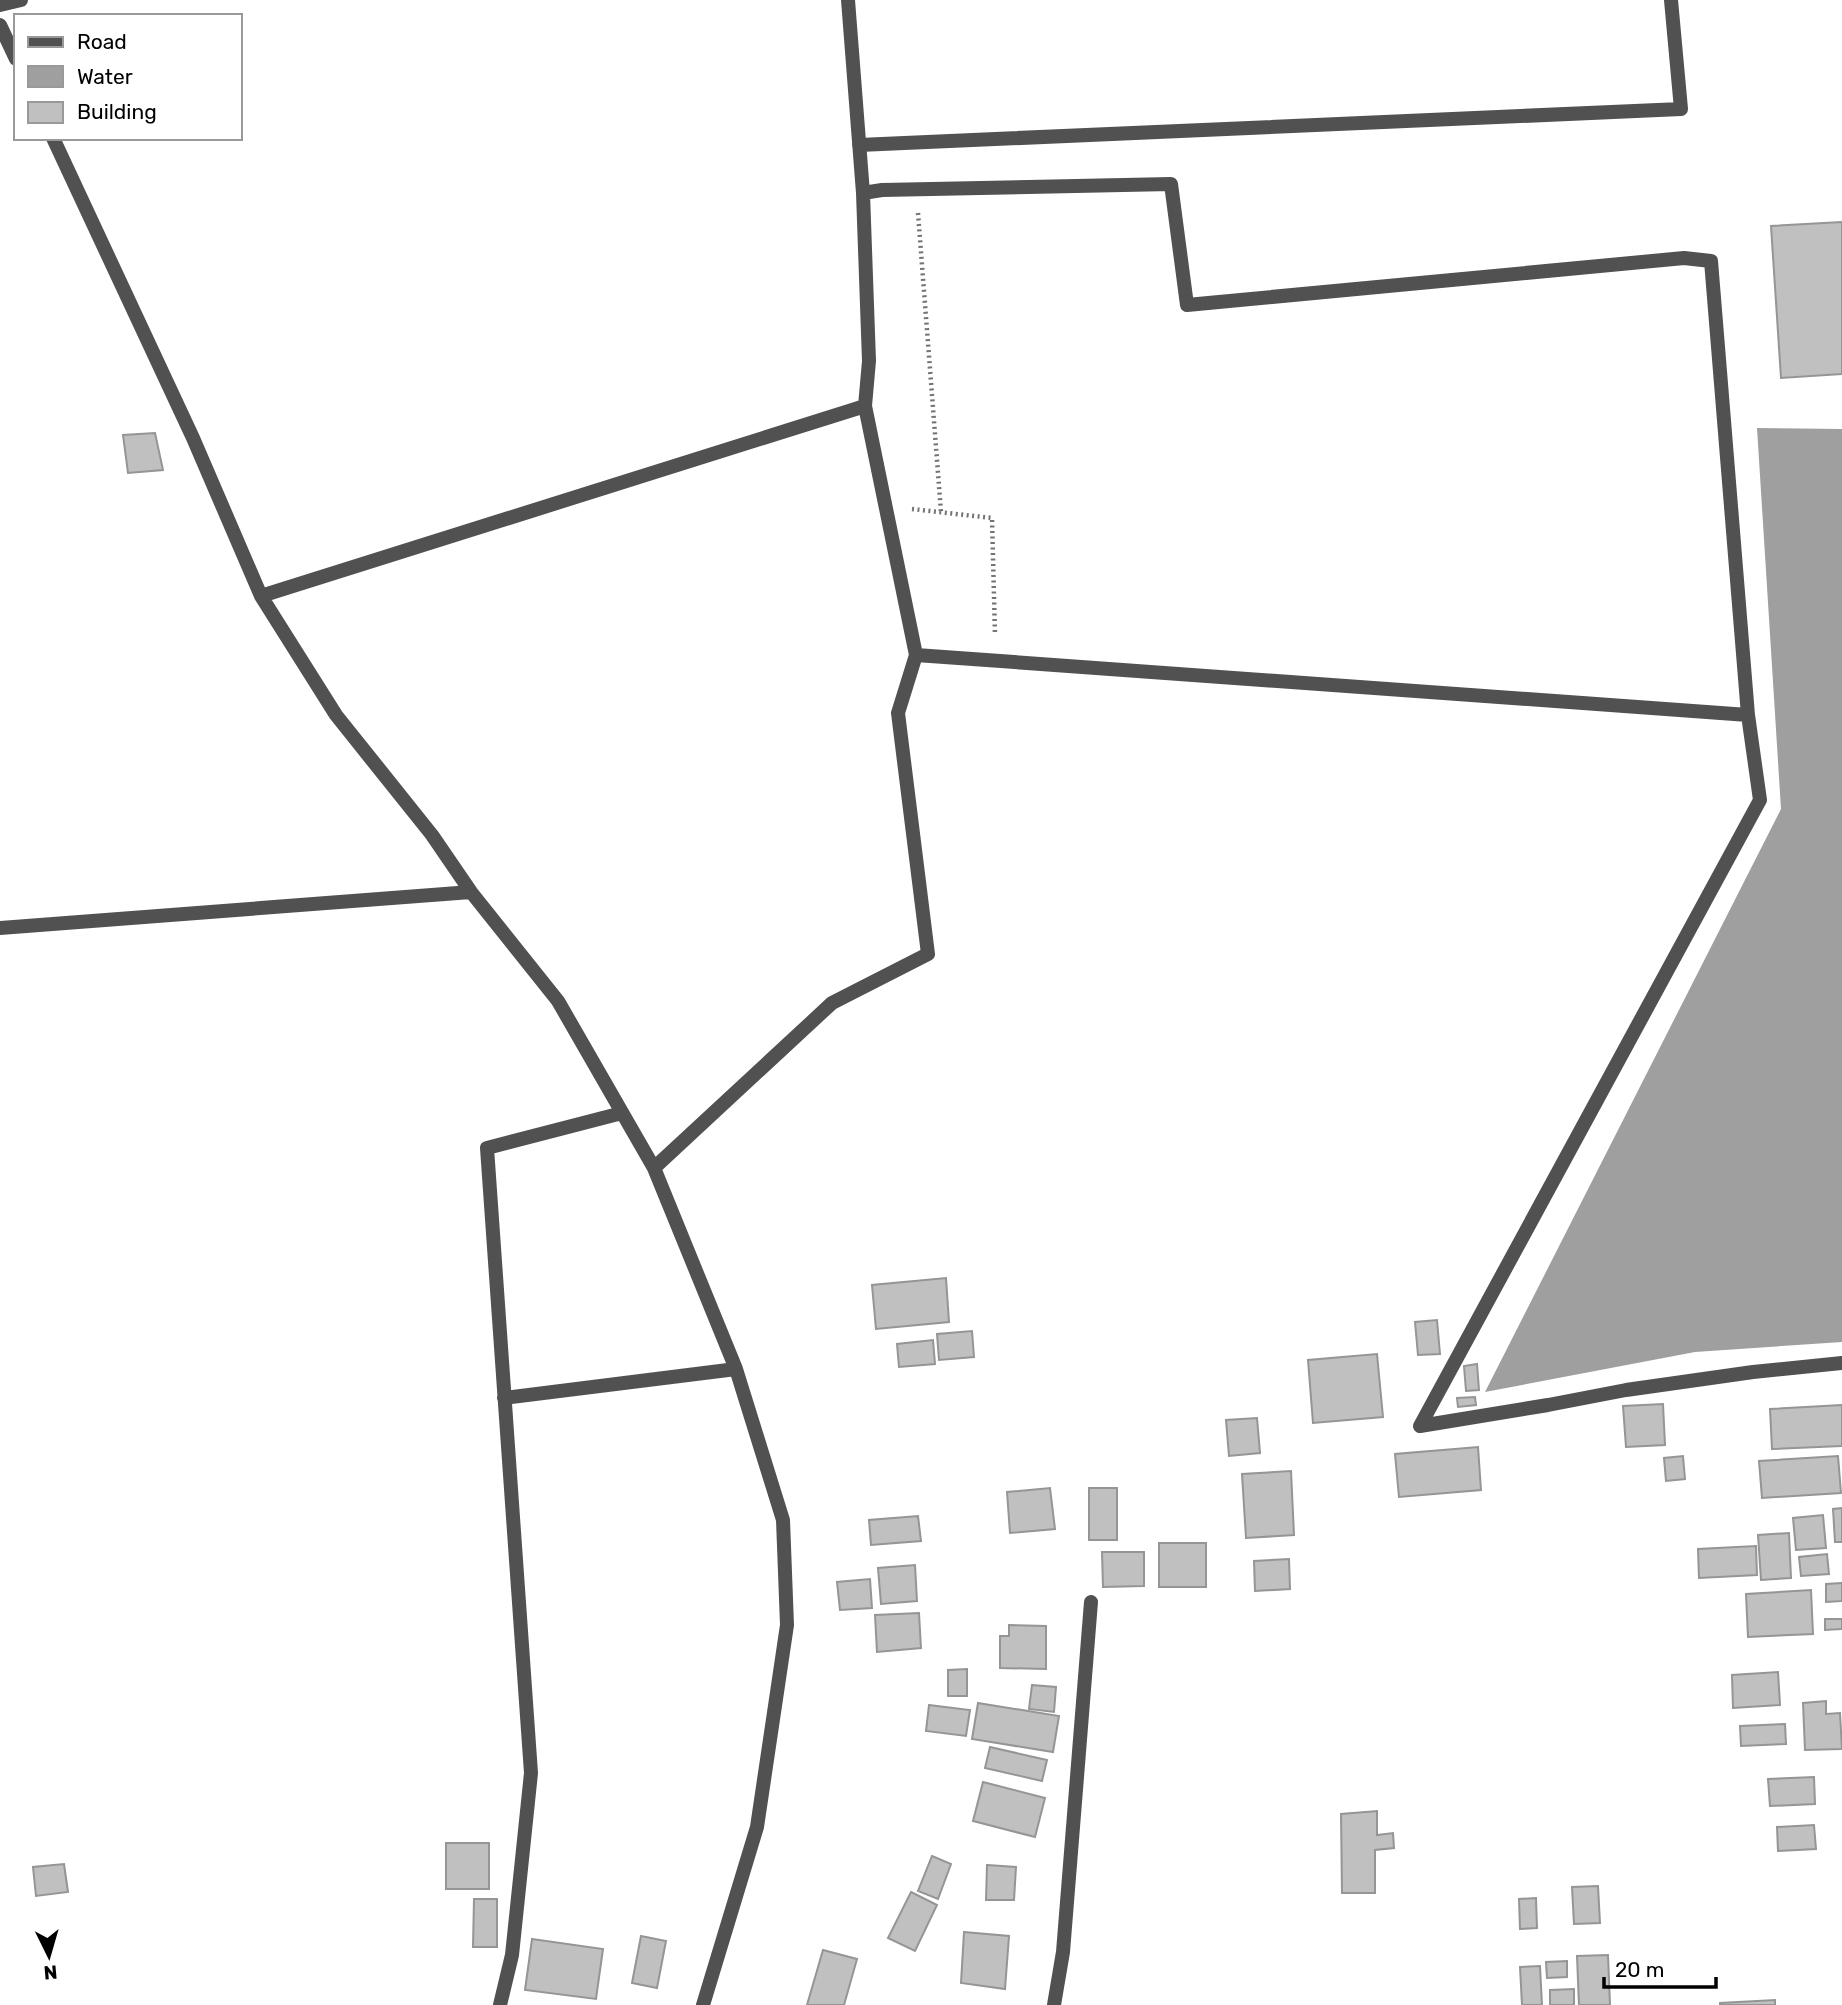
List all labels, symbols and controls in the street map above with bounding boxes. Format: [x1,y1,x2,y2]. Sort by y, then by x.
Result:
legend [14,14,242,140]
text: Road [77,29,127,54]
text: Water [77,64,133,89]
text: Building [77,99,157,124]
north arrow [14,1921,84,1991]
scale bar [1604,1946,1716,1990]
text: 20 m [1615,1957,1664,1982]
text: N [43,1960,58,1984]

